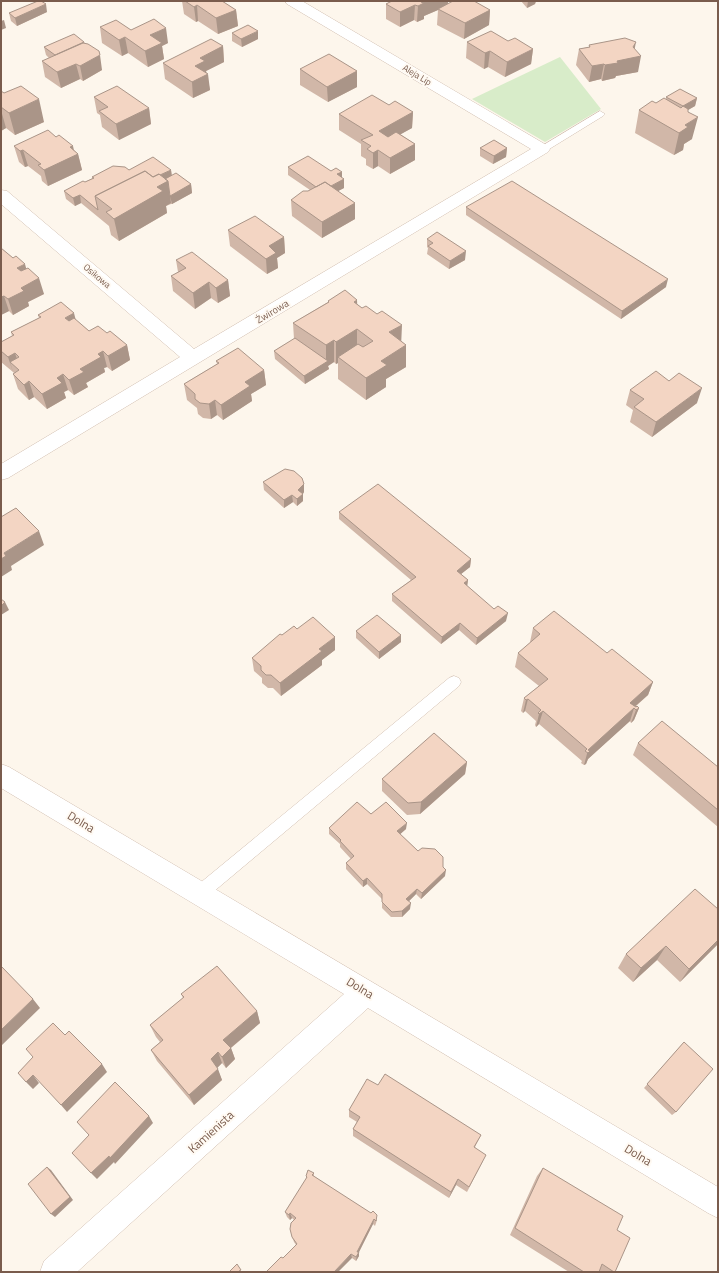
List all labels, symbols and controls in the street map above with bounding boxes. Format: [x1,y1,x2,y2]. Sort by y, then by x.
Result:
street label: Aleja Lip [400,61,434,88]
street label: Osikowa [81,260,114,291]
street label: Żwirowa [253,296,292,327]
street label: Dolna [64,806,99,837]
street label: Dolna [343,972,378,1003]
street label: Kamienista [183,1106,238,1158]
street label: Dolna [621,1139,656,1170]

